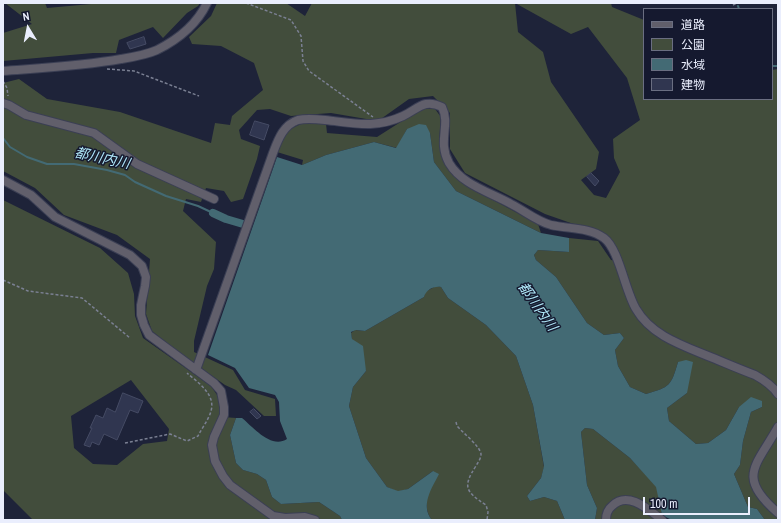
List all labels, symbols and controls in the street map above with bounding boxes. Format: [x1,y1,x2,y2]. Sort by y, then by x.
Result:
north arrow [8,8,48,48]
legend [643,8,773,100]
text: N [21,9,30,24]
text: 道路 [681,17,705,33]
text: 公園 [681,37,705,53]
text: 水域 [681,57,705,73]
text: 建物 [681,77,705,93]
water label: 都川内川 [73,145,131,173]
water label: 都川内川 [514,279,560,335]
scale bar [645,489,752,515]
text: 100 m [650,496,677,512]

